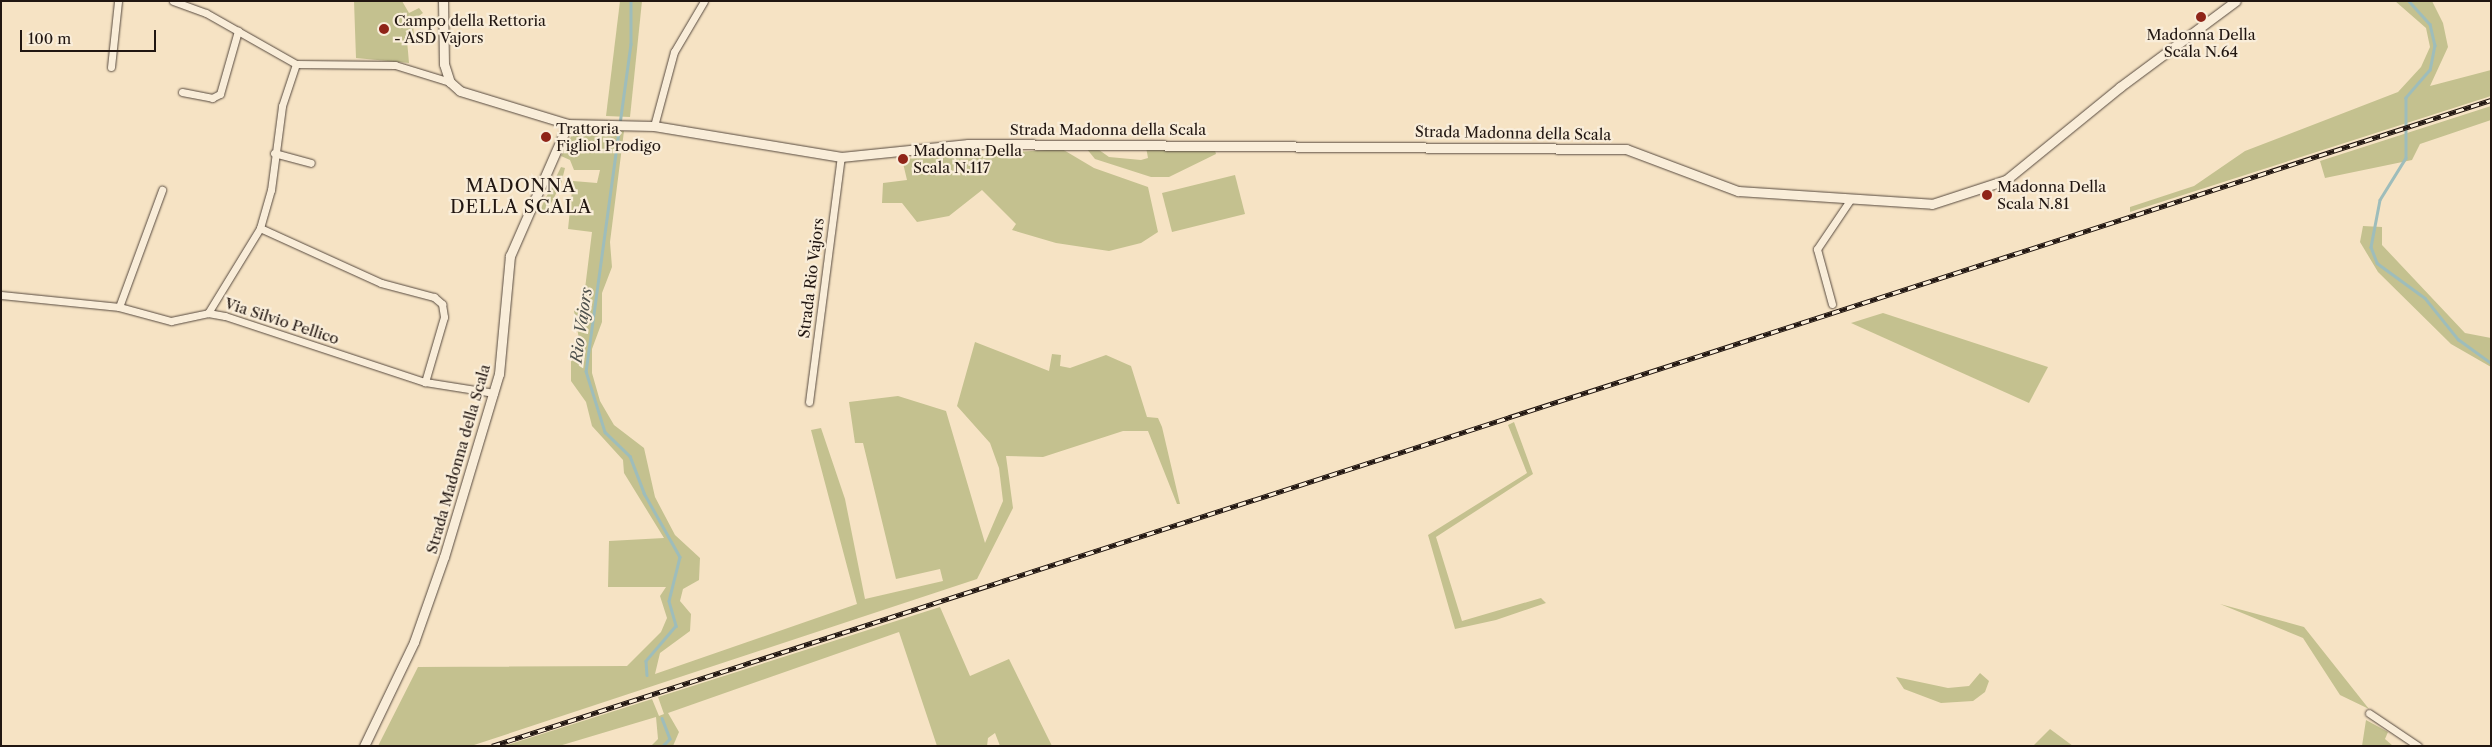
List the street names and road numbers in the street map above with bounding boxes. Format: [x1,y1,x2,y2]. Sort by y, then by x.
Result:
street label: Strada Madonna della Scala [1010,121,1206,139]
street label: Strada Madonna della Scala [1414,122,1612,144]
street label: Strada Rio Vajors [795,216,827,340]
street label: Via Silvio Pellico [222,294,342,348]
street label: Strada Madonna della Scala [422,362,494,556]

